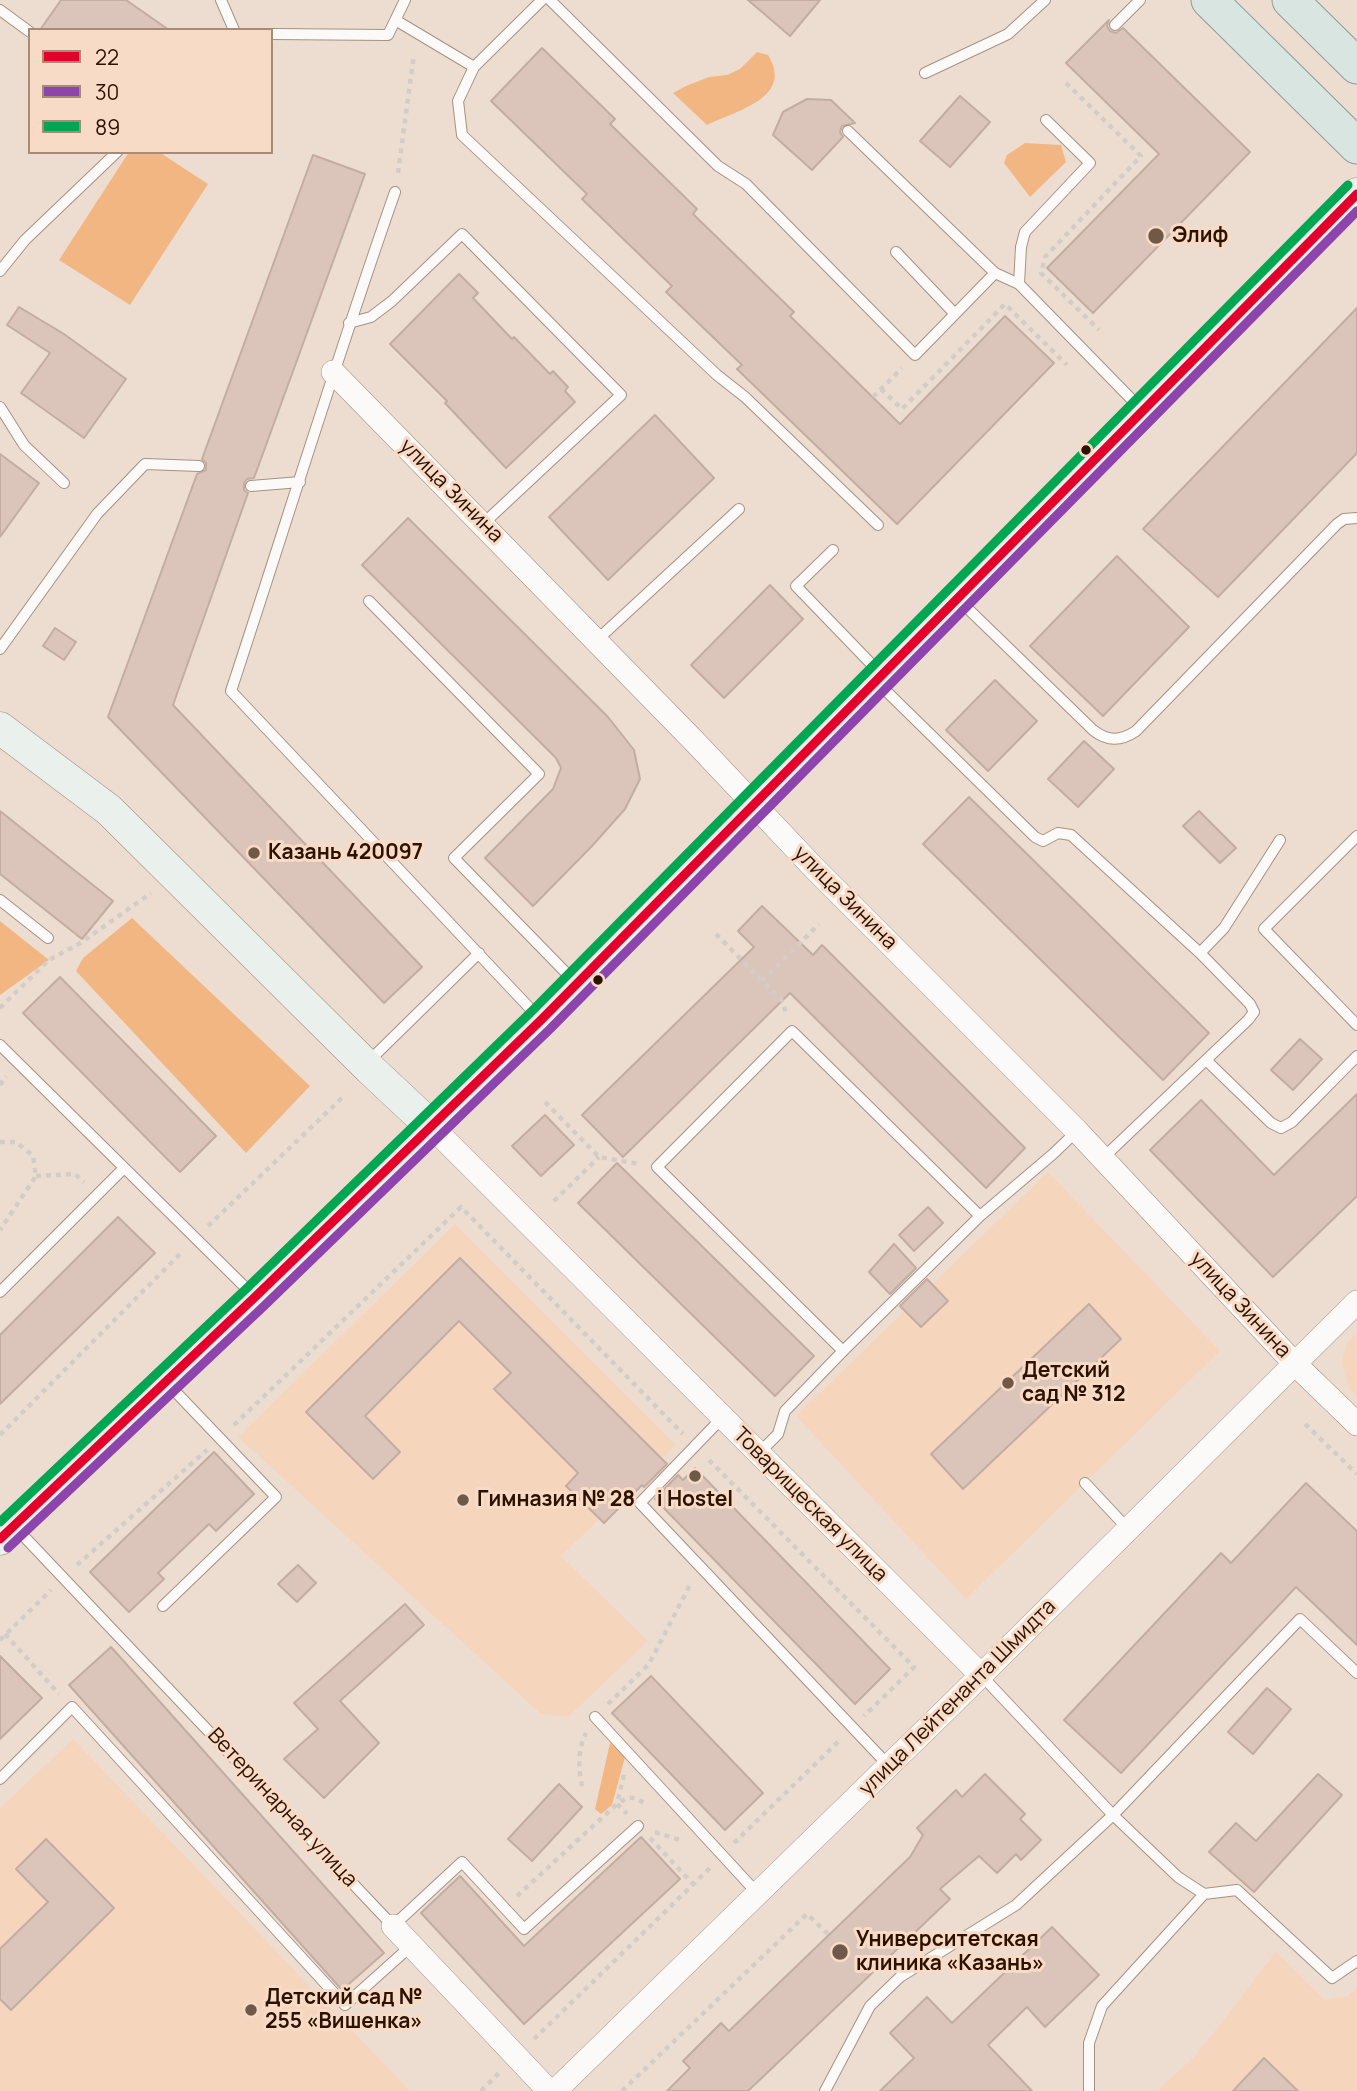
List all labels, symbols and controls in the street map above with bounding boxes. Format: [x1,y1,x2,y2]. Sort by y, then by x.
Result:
legend [28,28,273,154]
text: 22 [95,43,119,71]
text: 30 [95,78,119,106]
text: 89 [95,113,120,141]
place label: Элиф [1172,223,1228,249]
marker: Элиф [1146,226,1166,246]
street label: улица Зинина [394,434,508,548]
unlabelled marker [1079,443,1093,457]
place label: Казань 420097 [268,840,423,866]
street label: улица Зинина [788,841,902,955]
marker: Казань 420097 [246,845,262,861]
unlabelled marker [591,973,605,987]
street label: улица Зинина [1184,1247,1296,1363]
place label: Детский сад № 312 [1022,1358,1125,1408]
marker: Детский сад № 312 [1000,1375,1016,1391]
street label: Товарищеская улица [728,1423,892,1587]
marker: i Hostel [687,1468,703,1484]
place label: Гимназия № 28 [477,1487,635,1513]
place label: i Hostel [657,1487,733,1513]
marker: Гимназия № 28 [455,1492,471,1508]
street label: улица Лейтенанта Шмидта [854,1594,1062,1802]
street label: Ветеринарная улица [202,1723,362,1893]
place label: Университетская клиника «Казань» [856,1927,1044,1977]
marker: Университетская клиника «Казань» [830,1942,850,1962]
place label: Детский сад № 255 «Вишенка» [265,1985,423,2035]
marker: Детский сад № 255 «Вишенка» [243,2002,259,2018]

